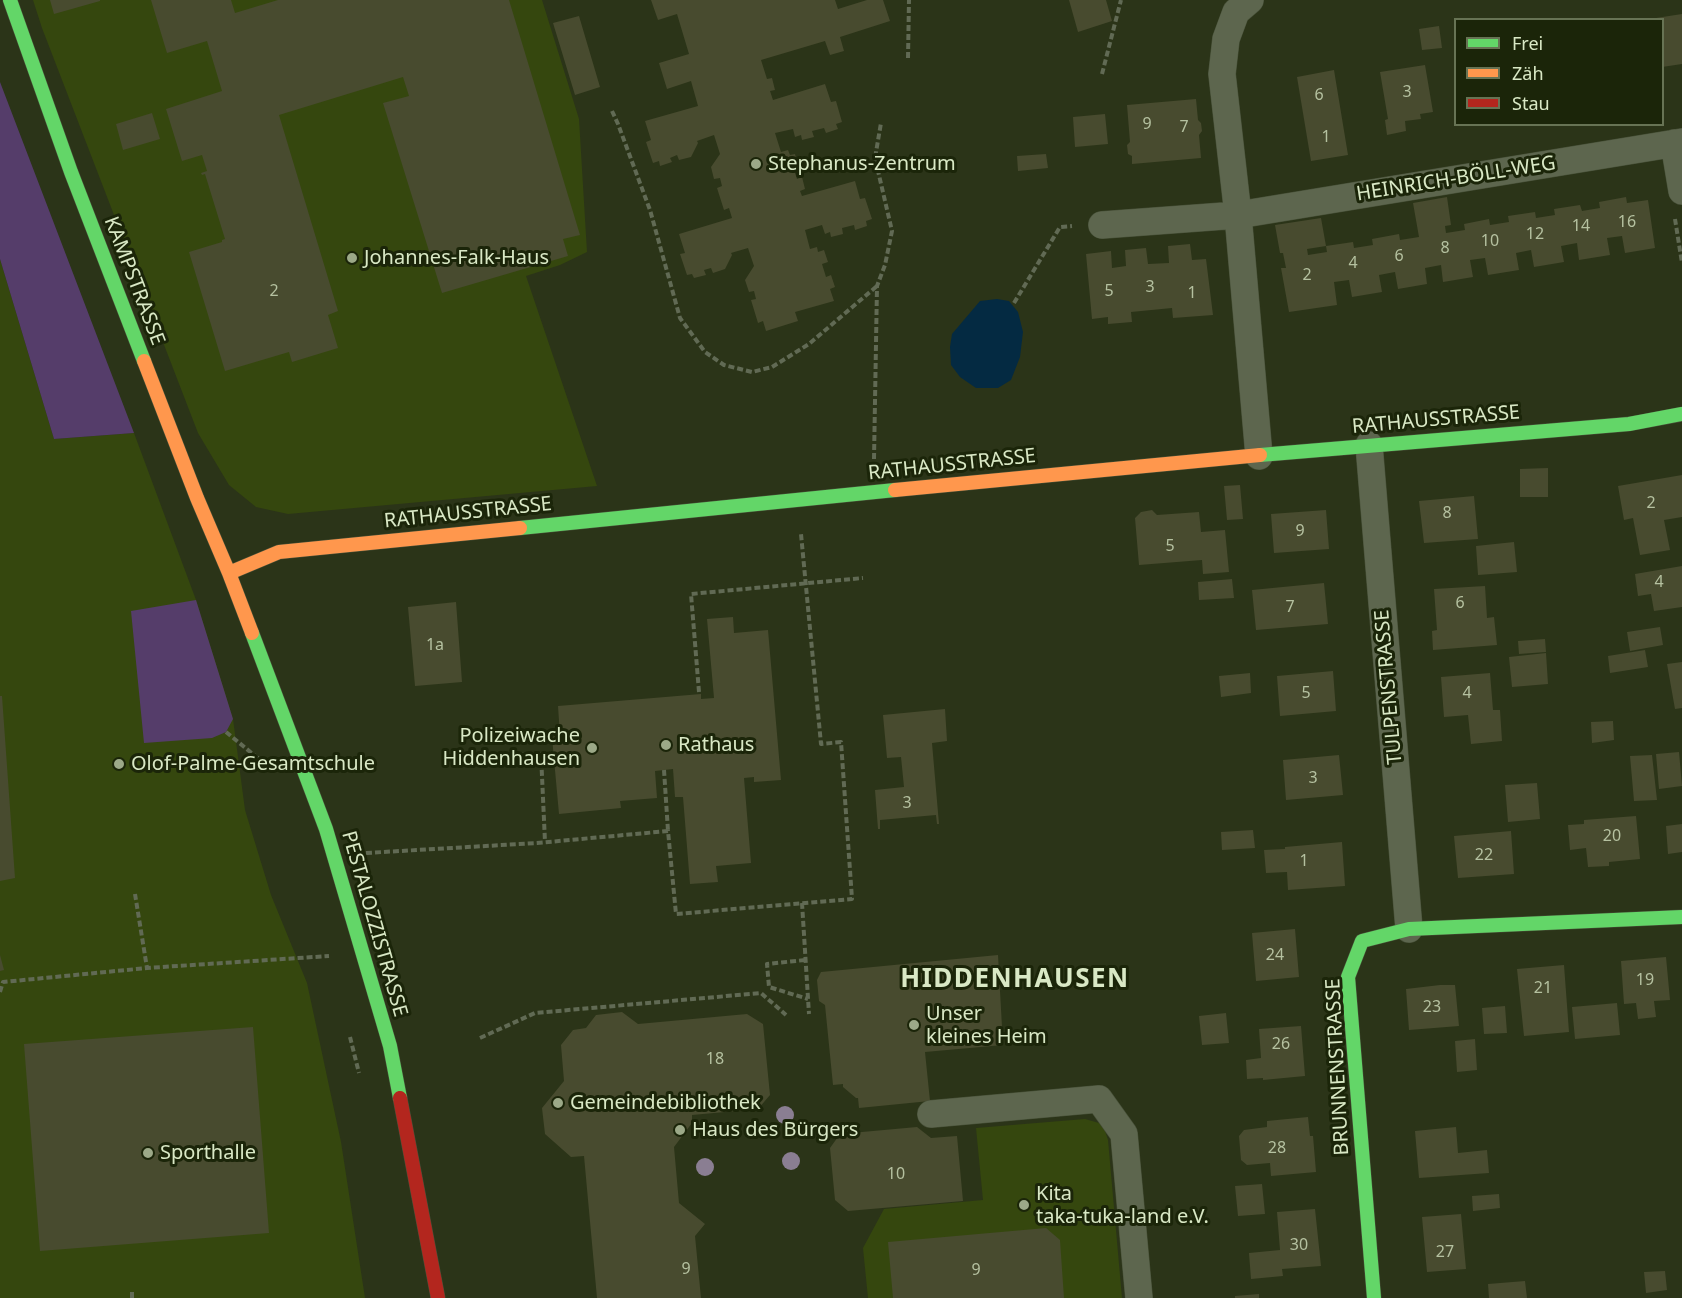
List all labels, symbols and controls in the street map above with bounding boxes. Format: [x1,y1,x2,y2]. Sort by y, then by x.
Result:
legend [1454,18,1664,126]
text: Frei [1512,31,1543,55]
text: Zäh [1512,61,1544,85]
house number: 3 [1402,82,1412,102]
house number: 6 [1314,85,1324,105]
text: Stau [1512,91,1550,115]
house number: 9 [1142,114,1152,134]
house number: 7 [1179,117,1189,137]
house number: 1 [1321,127,1331,147]
street label: HEINRICH-BÖLL-WEG [1355,151,1557,207]
place label: Stephanus-Zentrum [768,152,956,176]
marker: Stephanus-Zentrum [749,157,763,171]
house number: 16 [1618,212,1636,232]
street label: KAMPSTRASSE [98,213,170,349]
house number: 14 [1572,216,1590,236]
house number: 12 [1526,224,1544,244]
house number: 10 [1481,231,1499,251]
house number: 8 [1440,238,1450,258]
place label: Johannes-Falk-Haus [364,246,549,270]
house number: 6 [1394,246,1404,266]
marker: Johannes-Falk-Haus [345,251,359,265]
house number: 4 [1348,253,1358,273]
house number: 2 [1302,265,1312,285]
house number: 3 [1145,277,1155,297]
house number: 2 [269,281,279,301]
house number: 5 [1104,281,1114,301]
house number: 1 [1187,283,1197,303]
street label: RATHAUSSTRASSE [1351,401,1521,439]
street label: RATHAUSSTRASSE [867,444,1037,486]
street label: RATHAUSSTRASSE [383,492,553,534]
house number: 2 [1646,493,1656,513]
house number: 8 [1442,503,1452,523]
house number: 9 [1295,521,1305,541]
house number: 5 [1165,536,1175,556]
house number: 4 [1654,572,1664,592]
house number: 6 [1455,593,1465,613]
house number: 7 [1285,597,1295,617]
street label: TULPENSTRASSE [1370,609,1408,765]
house number: 1a [426,635,444,655]
house number: 5 [1301,683,1311,703]
house number: 4 [1462,683,1472,703]
place label: Polizeiwache Hiddenhausen [443,724,580,771]
place label: Rathaus [678,733,754,757]
marker: Rathaus [659,738,673,752]
marker: Polizeiwache Hiddenhausen [585,741,599,755]
place label: Olof-Palme-Gesamtschule [131,752,375,776]
marker: Olof-Palme-Gesamtschule [112,757,126,771]
house number: 3 [1308,768,1318,788]
house number: 3 [902,793,912,813]
house number: 20 [1603,826,1621,846]
street label: PESTALOZZISTRASSE [336,828,412,1020]
house number: 22 [1475,845,1493,865]
house number: 1 [1299,851,1309,871]
house number: 24 [1266,945,1284,965]
district label: HIDDENHAUSEN [900,964,1130,996]
house number: 19 [1636,970,1654,990]
street label: BRUNNENSTRASSE [1321,978,1355,1156]
house number: 21 [1534,978,1552,998]
house number: 23 [1423,997,1441,1017]
place label: Unser kleines Heim [926,1002,1047,1049]
marker: Unser kleines Heim [907,1018,921,1032]
house number: 26 [1272,1034,1290,1054]
house number: 18 [706,1049,724,1069]
place label: Gemeindebibliothek [570,1091,761,1115]
marker: Gemeindebibliothek [551,1096,565,1110]
place label: Haus des Bürgers [692,1118,858,1142]
marker: Haus des Bürgers [673,1123,687,1137]
house number: 28 [1268,1138,1286,1158]
place label: Sporthalle [160,1141,256,1165]
marker: Sporthalle [141,1146,155,1160]
house number: 10 [887,1164,905,1184]
place label: Kita taka-tuka-land e.V. [1036,1182,1209,1229]
marker: Kita taka-tuka-land e.V. [1017,1198,1031,1212]
house number: 30 [1290,1235,1308,1255]
house number: 27 [1436,1242,1454,1262]
house number: 9 [681,1259,691,1279]
house number: 9 [971,1260,981,1280]

